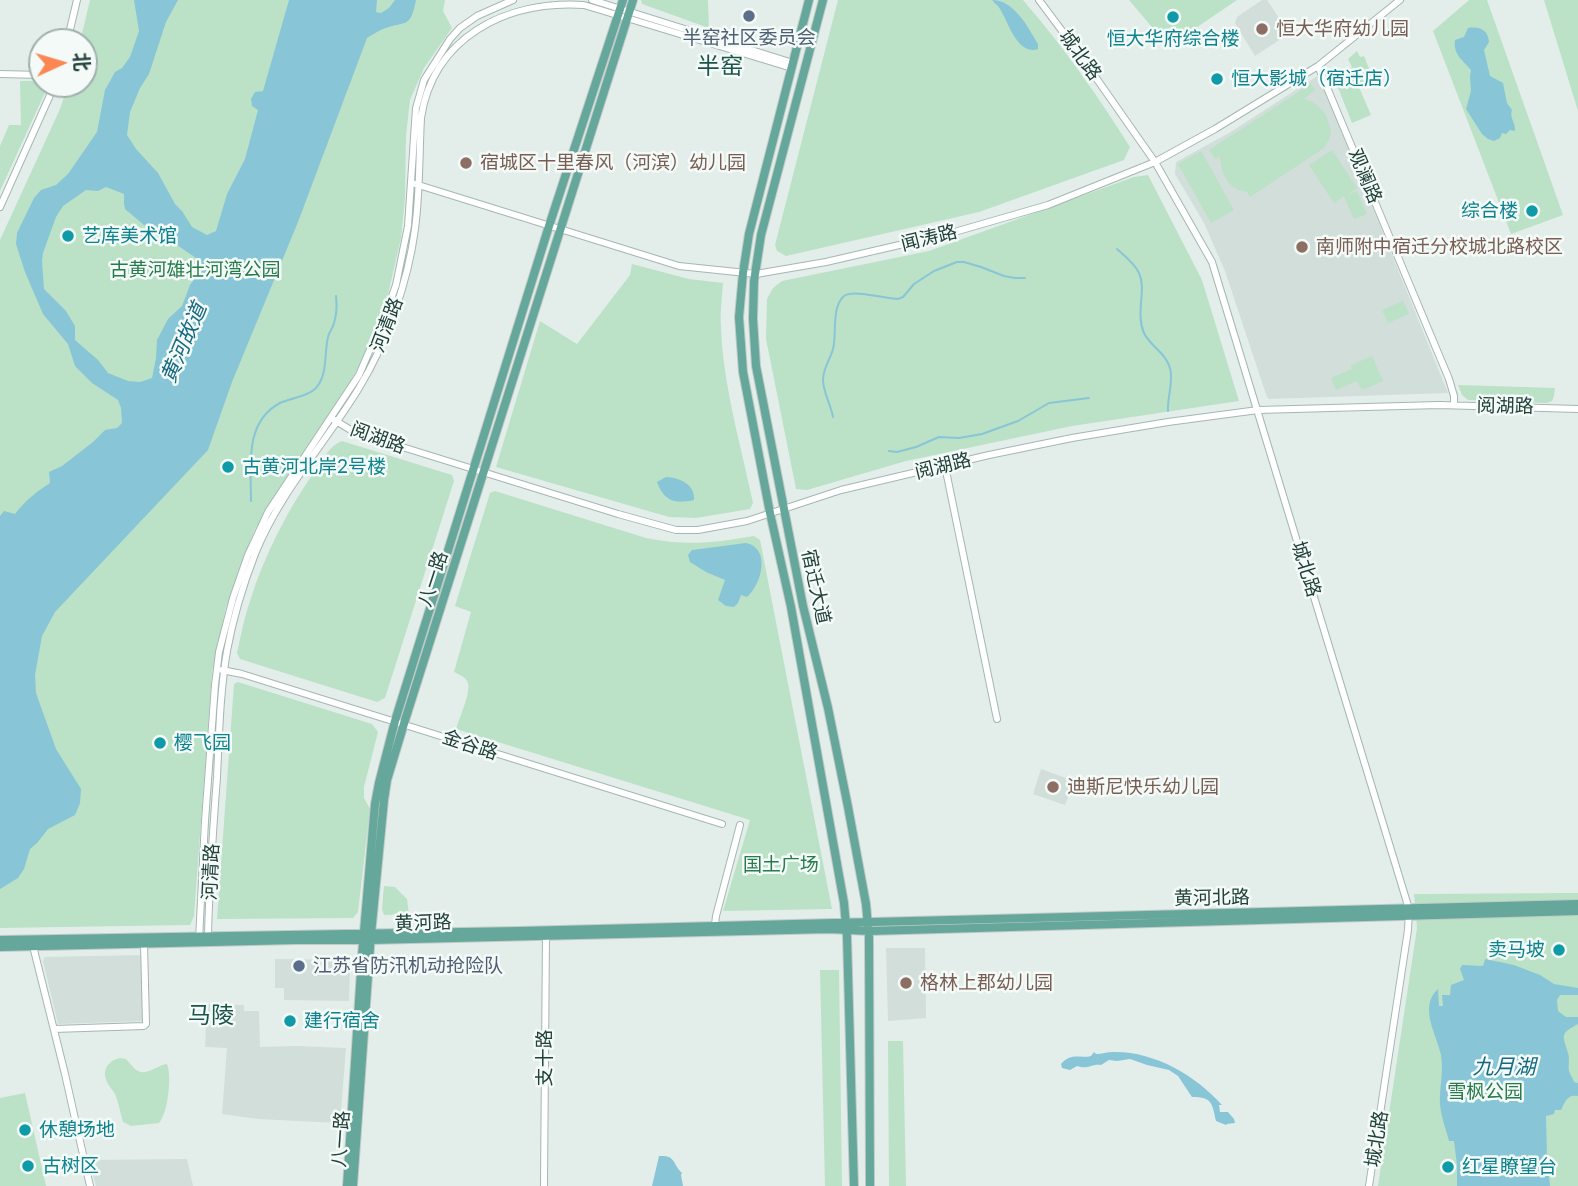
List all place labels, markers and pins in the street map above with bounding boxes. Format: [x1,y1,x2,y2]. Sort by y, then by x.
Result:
marker: 半窑社区委员会 [741,8,757,24]
marker: 恒大华府综合楼 [1165,9,1181,25]
place label: 恒大华府幼儿园 [1276,18,1409,40]
marker: 恒大华府幼儿园 [1254,21,1270,37]
place label: 半窑社区委员会 [683,27,815,49]
place label: 恒大华府综合楼 [1107,28,1239,50]
place label: 恒大影城（宿迁店） [1231,68,1402,90]
marker: 恒大影城（宿迁店） [1209,71,1225,87]
place label: 宿城区十里春风（河滨）幼儿园 [480,152,746,174]
marker: 宿城区十里春风（河滨）幼儿园 [458,155,474,171]
place label: 综合楼 [1461,200,1518,222]
marker: 综合楼 [1524,203,1540,219]
place label: 艺库美术馆 [82,225,177,247]
marker: 艺库美术馆 [60,228,76,244]
place label: 南师附中宿迁分校城北路校区 [1316,236,1563,258]
marker: 南师附中宿迁分校城北路校区 [1294,239,1310,255]
place label: 古黄河北岸2号楼 [242,456,386,478]
marker: 古黄河北岸2号楼 [220,459,236,475]
place label: 樱飞园 [174,732,231,754]
marker: 樱飞园 [152,735,168,751]
place label: 迪斯尼快乐幼儿园 [1067,776,1219,798]
marker: 迪斯尼快乐幼儿园 [1045,779,1061,795]
place label: 卖马坡 [1488,939,1545,961]
marker: 卖马坡 [1551,942,1567,958]
place label: 江苏省防汛机动抢险队 [313,955,503,977]
marker: 江苏省防汛机动抢险队 [291,958,307,974]
place label: 格林上郡幼儿园 [920,972,1053,994]
marker: 格林上郡幼儿园 [898,975,914,991]
place label: 建行宿舍 [304,1010,380,1032]
marker: 建行宿舍 [282,1013,298,1029]
place label: 休憩场地 [39,1119,115,1141]
marker: 休憩场地 [17,1122,33,1138]
place label: 古树区 [42,1155,99,1177]
place label: 红星瞭望台 [1462,1156,1557,1178]
marker: 古树区 [20,1158,36,1174]
marker: 红星瞭望台 [1440,1159,1456,1175]

